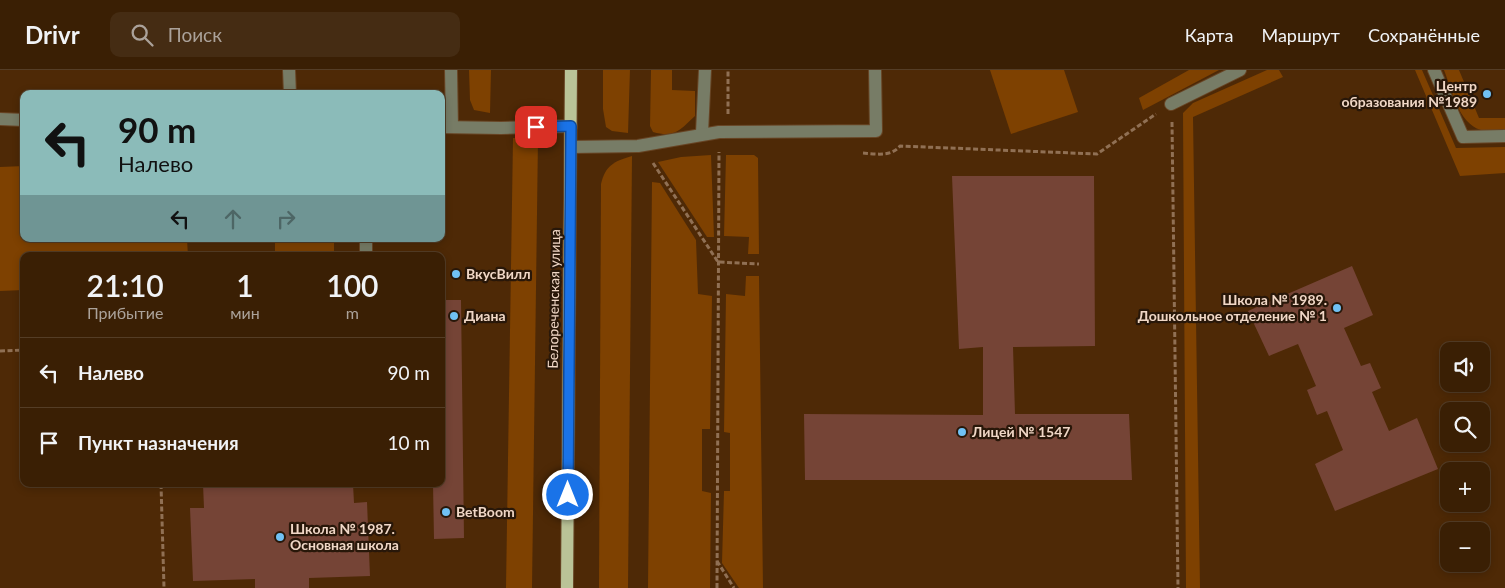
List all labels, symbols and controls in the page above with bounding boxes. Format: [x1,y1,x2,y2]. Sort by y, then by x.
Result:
search box [110,12,460,57]
text: Drivr [25,20,80,49]
icon: search [128,21,156,49]
text: Поиск [168,23,222,46]
text: Карта [1185,24,1233,46]
text: Маршрут [1261,24,1340,46]
text: Сохранённые [1368,24,1480,46]
place label: Центр образования №1989 [1342,77,1477,110]
marker: Центр образования №1989 [1481,88,1493,100]
pin [515,106,557,148]
text: 90 m [118,108,196,150]
icon: left [35,110,100,175]
icon: arrive [522,113,550,141]
text: Налево [118,150,193,177]
icon: left [166,205,194,233]
icon: ahead [219,205,247,233]
icon: right [272,205,300,233]
street label: Белореченская улица [544,229,563,369]
place label: ВкусВилл [466,265,531,282]
text: 21:10 [87,267,164,303]
text: 1 [236,267,254,303]
text: 100 [326,267,378,303]
marker: ВкусВилл [450,268,462,280]
place label: Школа № 1989. Дошкольное отделение № 1 [1138,291,1327,324]
marker: Школа № 1989. Дошкольное отделение № 1 [1331,302,1343,314]
text: Прибытие [87,303,163,322]
text: мин [230,303,260,322]
text: m [346,303,359,322]
place label: Диана [464,307,506,324]
marker: Диана [448,310,460,322]
map controls [1440,342,1490,572]
button: sound [1440,342,1490,392]
icon: left [35,359,63,387]
text: Налево [78,361,144,384]
text: 90 m [387,361,430,384]
button: search [1440,402,1490,452]
place label: Лицей № 1547 [971,423,1070,440]
marker: Лицей № 1547 [956,426,968,438]
icon: arrive [35,429,63,457]
text: Пункт назначения [78,431,239,454]
text: 10 m [387,431,430,454]
button: + [1440,462,1490,512]
position arrow [541,468,593,520]
place label: BetBoom [456,503,515,520]
marker: BetBoom [440,506,452,518]
place label: Школа № 1987. Основная школа [290,520,399,553]
button: − [1440,522,1490,572]
marker: Школа № 1987. Основная школа [274,531,286,543]

